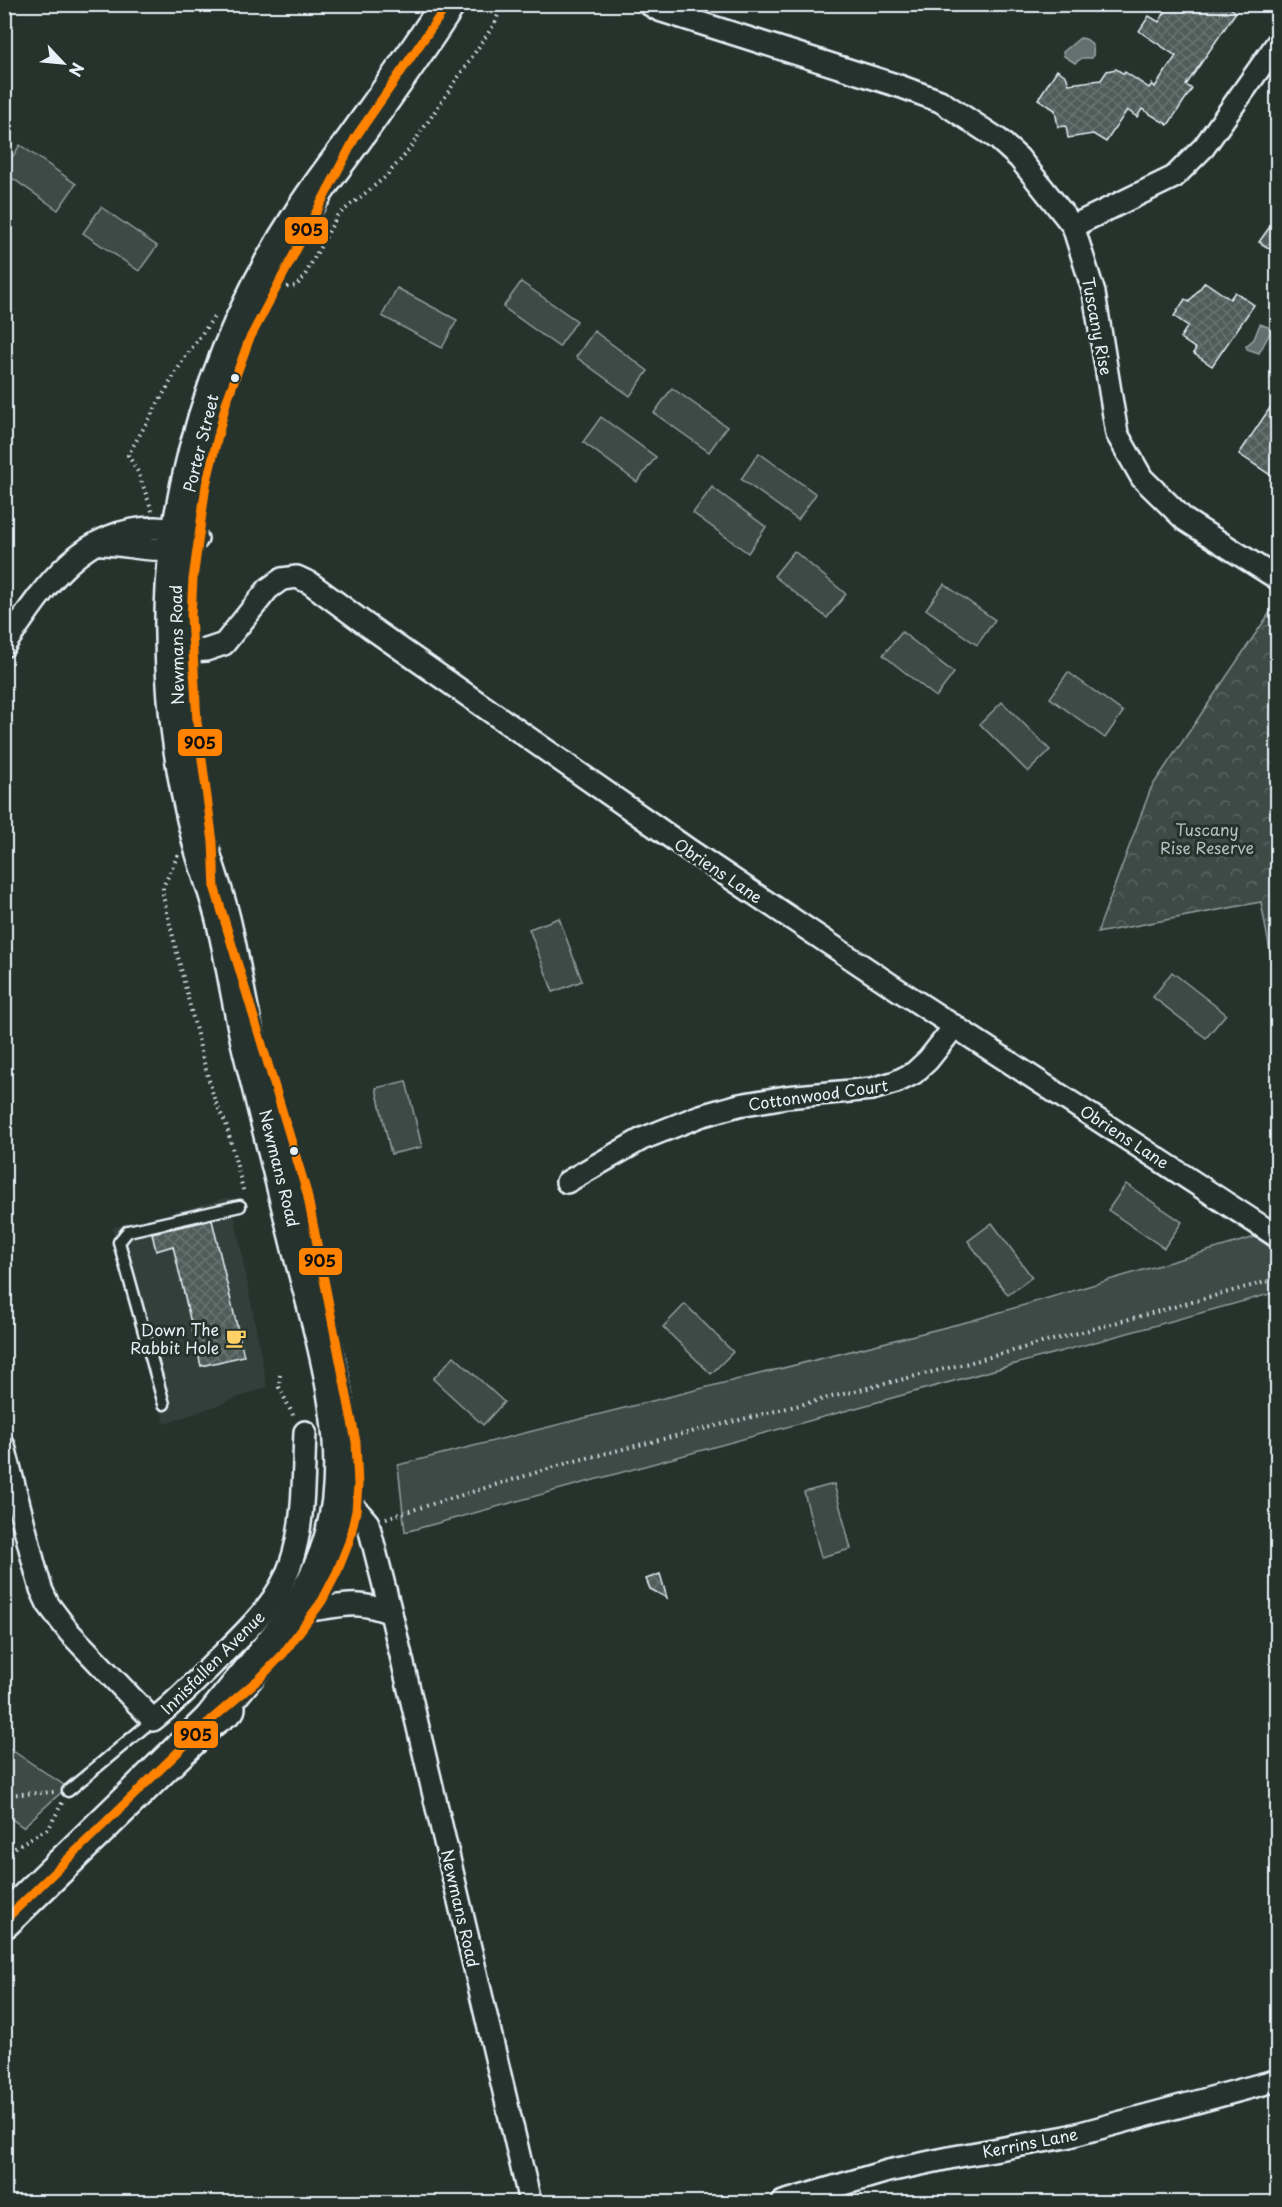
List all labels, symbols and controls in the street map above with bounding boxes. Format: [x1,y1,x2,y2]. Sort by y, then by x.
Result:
north arrow [33,33,93,93]
text: N [64,59,91,81]
line badge: 905 [284,216,329,245]
text: 905 [291,217,323,241]
street label: Tuscany Rise [1077,275,1119,377]
unlabelled marker [229,372,241,384]
street label: Porter Street [176,391,224,495]
street label: Newmans Road [163,585,189,705]
line badge: 905 [177,728,223,757]
text: 905 [184,730,216,754]
park label: Tuscany Rise Reserve [1160,817,1254,859]
street label: Obriens Lane [670,832,768,908]
street label: Cottonwood Court [747,1072,890,1116]
street label: Obriens Lane [1076,1098,1174,1174]
street label: Newmans Road [254,1107,306,1229]
unlabelled marker [288,1145,300,1157]
line badge: 905 [298,1247,343,1276]
text: 905 [304,1248,336,1272]
place label: Down The Rabbit Hole [130,1317,219,1359]
cafe icon: Down The Rabbit Hole [224,1326,248,1350]
street label: Innisfallen Avenue [155,1604,270,1719]
line badge: 905 [173,1720,219,1749]
text: 905 [180,1722,212,1746]
street label: Newmans Road [436,1847,486,1969]
street label: Kerrins Lane [980,2121,1080,2163]

